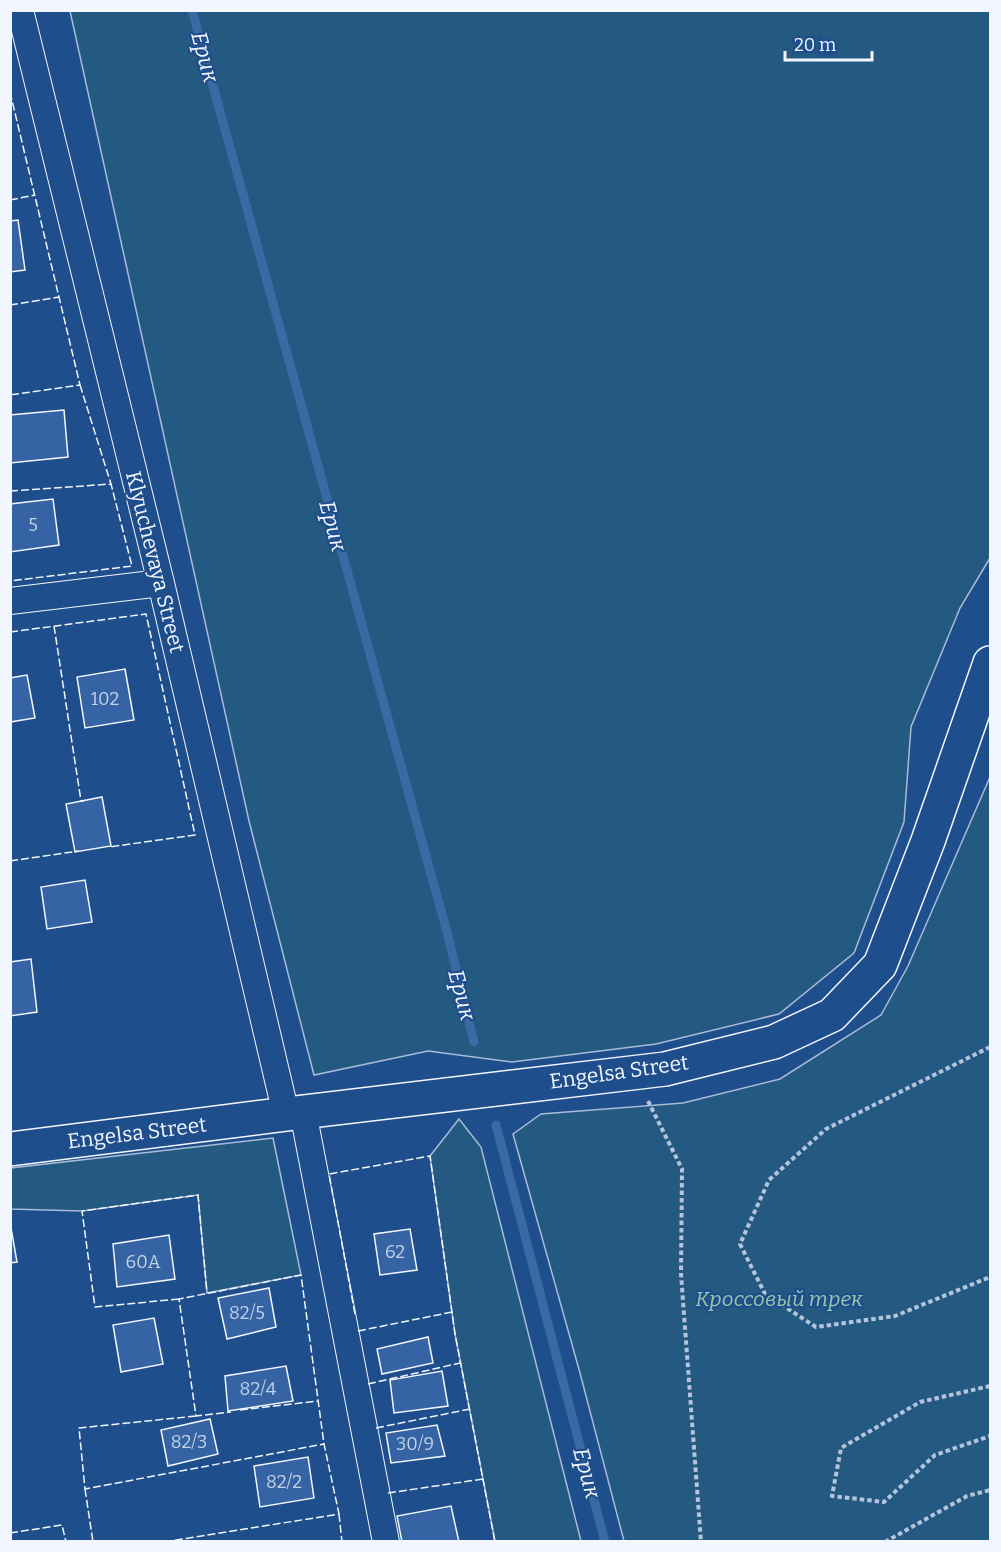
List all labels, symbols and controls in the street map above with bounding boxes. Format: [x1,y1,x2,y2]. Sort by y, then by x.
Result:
scale bar [785,24,872,62]
water label: Ерик [185,29,225,86]
text: 20 m [794,34,836,56]
street label: Klyuchevaya Street [120,468,190,656]
water label: Ерик [313,498,353,555]
house number: 5 [28,514,38,536]
house number: 102 [91,688,119,710]
water label: Ерик [442,967,482,1024]
street label: Engelsa Street [548,1049,691,1095]
street label: Engelsa Street [66,1112,209,1154]
house number: 62 [385,1241,405,1263]
house number: 60А [126,1251,161,1273]
park label: Кроссовый трек [695,1286,863,1312]
house number: 82/5 [229,1302,265,1324]
house number: 82/4 [240,1378,277,1400]
house number: 82/3 [171,1431,207,1453]
house number: 30/9 [396,1433,434,1455]
water label: Ерик [567,1445,607,1502]
house number: 82/2 [266,1471,302,1493]

